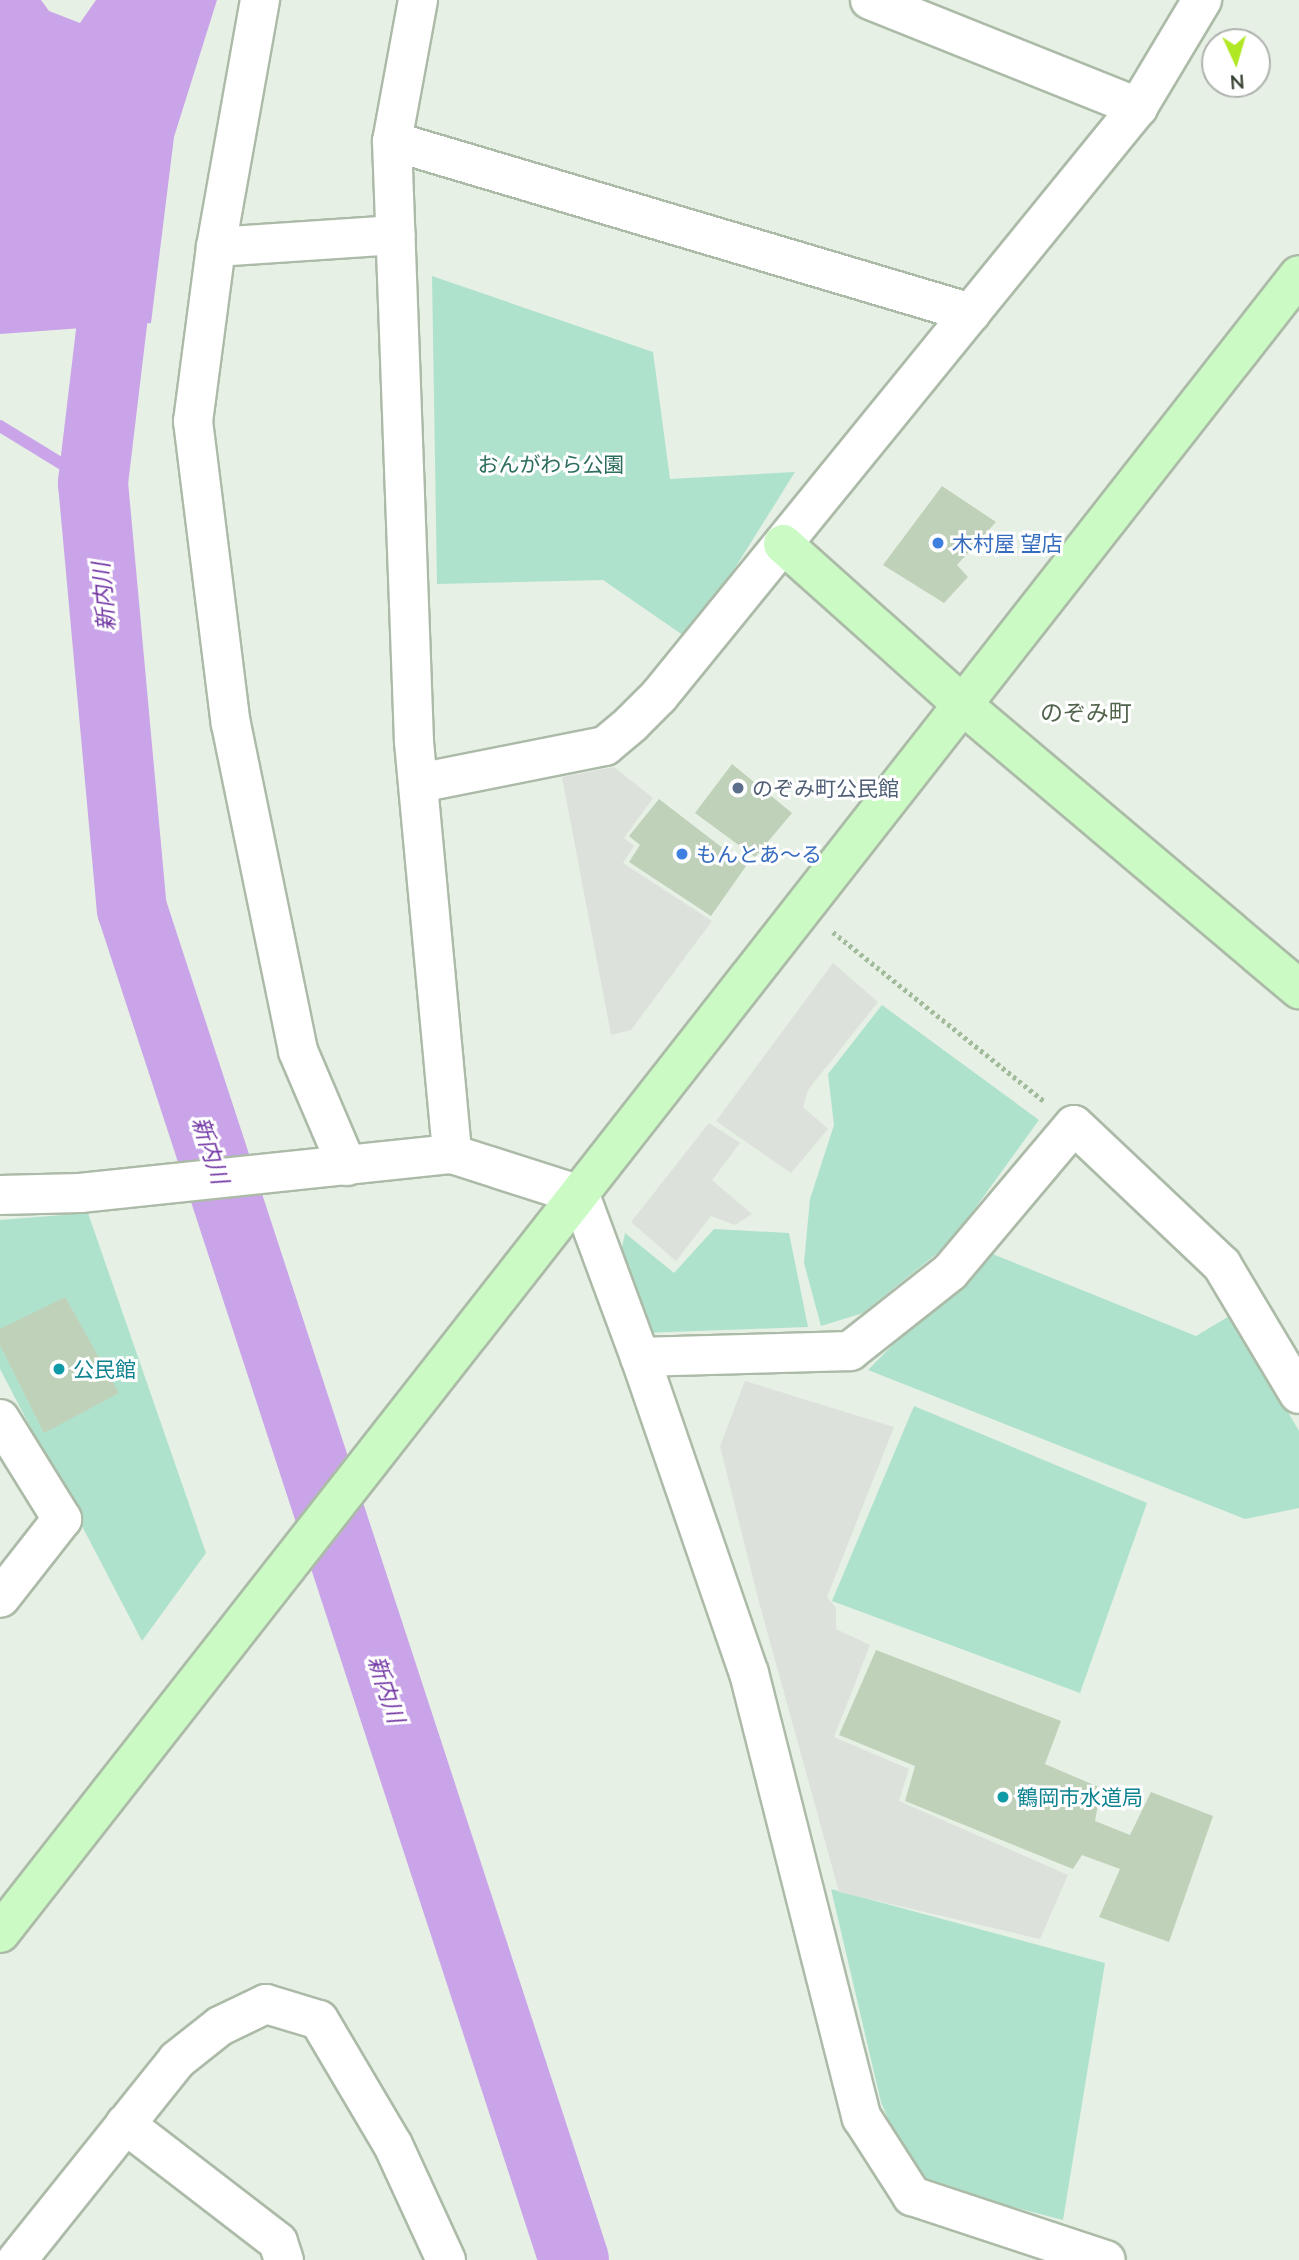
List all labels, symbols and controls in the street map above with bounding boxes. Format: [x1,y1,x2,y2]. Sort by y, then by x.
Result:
north arrow [1201,28,1271,98]
text: N [1229,70,1245,94]
park label: おんがわら公園 [478,451,624,477]
place label: 木村屋 望店 [952,530,1062,556]
marker: 木村屋 望店 [930,535,946,551]
water label: 新内川 [86,561,120,633]
district label: のぞみ町 [1040,698,1132,726]
place label: のぞみ町公民館 [752,775,899,801]
marker: のぞみ町公民館 [730,780,746,796]
place label: もんとあ～る [696,841,822,867]
marker: もんとあ～る [674,846,690,862]
water label: 新内川 [187,1113,235,1187]
place label: 公民館 [73,1356,136,1382]
marker: 公民館 [51,1361,67,1377]
water label: 新内川 [363,1652,411,1726]
place label: 鶴岡市水道局 [1017,1784,1143,1810]
marker: 鶴岡市水道局 [995,1789,1011,1805]

